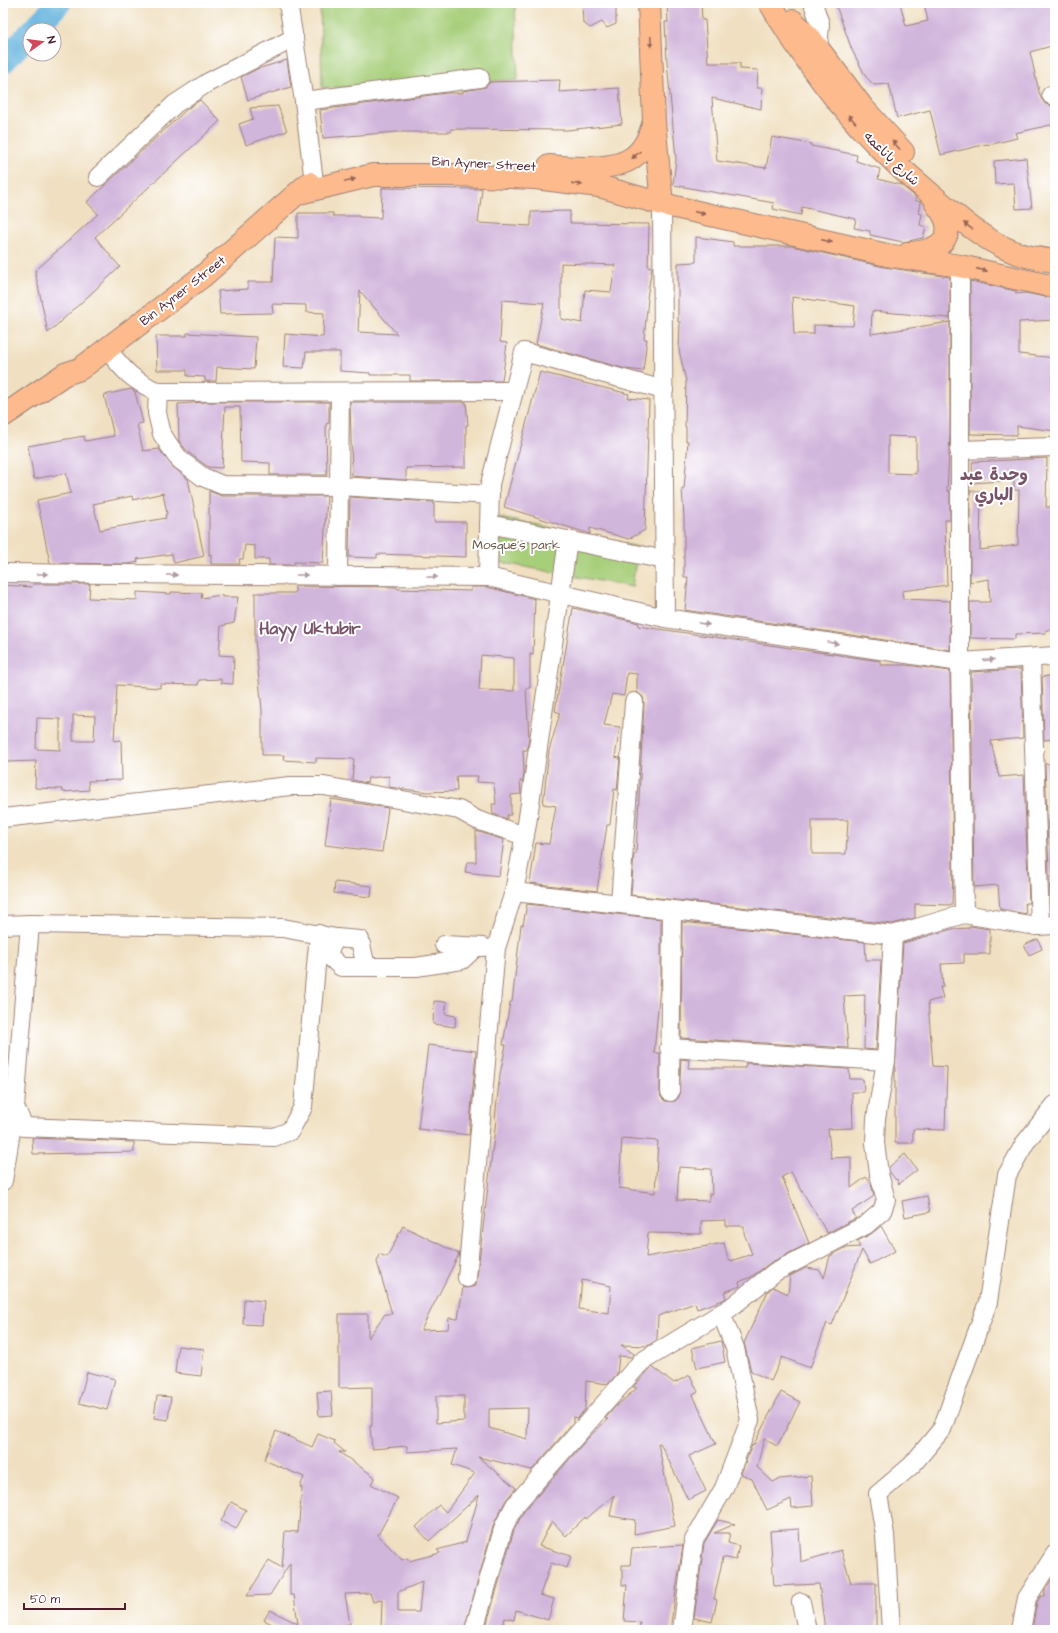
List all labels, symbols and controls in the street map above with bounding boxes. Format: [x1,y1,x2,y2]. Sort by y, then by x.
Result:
north arrow [22,22,62,62]
text: N [43,35,59,45]
one-way arrow [647,36,654,48]
one-way arrow [848,114,857,124]
street label: شارع باناعمه [859,128,923,190]
one-way arrow [892,139,901,150]
one-way arrow [630,150,641,159]
street label: Bin Ayner Street [431,152,537,177]
one-way arrow [344,176,356,182]
one-way arrow [571,180,583,187]
one-way arrow [694,210,706,216]
one-way arrow [963,222,974,230]
one-way arrow [820,238,833,244]
street label: Bin Ayner Street [136,251,230,331]
one-way arrow [976,268,988,274]
district label: وحدة عبد الباري [960,463,1028,507]
park label: Mosque's park [472,536,560,554]
one-way arrow [36,570,48,577]
one-way arrow [166,571,178,578]
one-way arrow [296,572,308,579]
one-way arrow [426,573,438,580]
district label: Hayy Uktubir [259,617,361,642]
one-way arrow [698,621,710,627]
one-way arrow [827,640,839,646]
one-way arrow [983,657,995,664]
scale bar [24,1585,125,1611]
text: 50 m [30,1591,61,1608]

